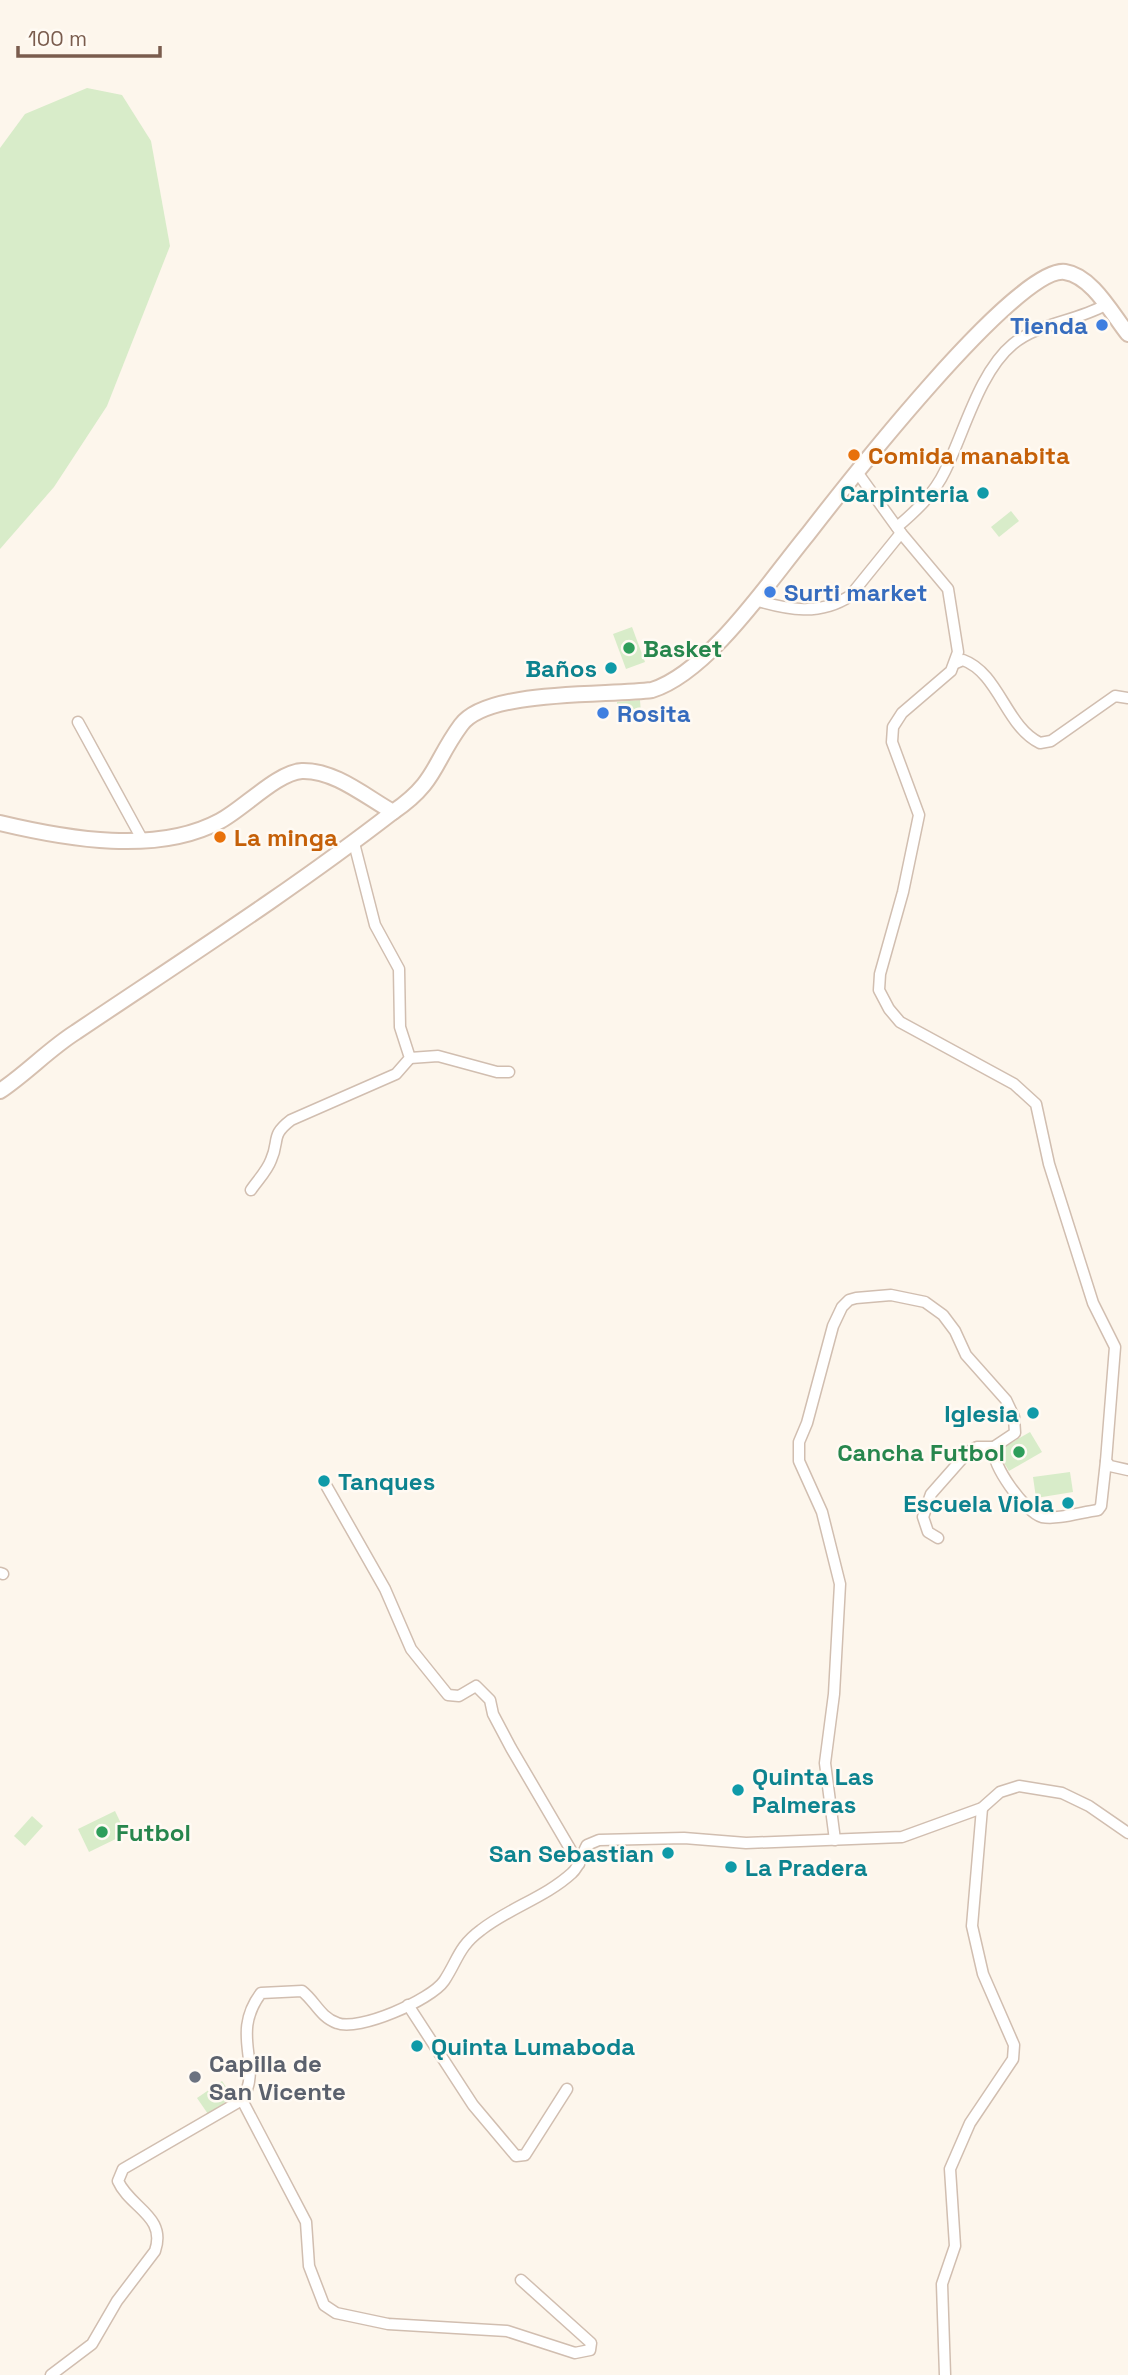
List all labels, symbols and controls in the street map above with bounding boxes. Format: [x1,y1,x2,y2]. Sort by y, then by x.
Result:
scale bar [18,14,159,58]
text: 100 m [28,25,87,52]
place label: Tienda [1010,310,1088,341]
marker: Tienda [1094,317,1110,333]
place label: Comida manabita [868,440,1070,471]
marker: Comida manabita [846,447,862,463]
place label: Carpinteria [840,478,969,509]
marker: Carpinteria [975,485,991,501]
place label: Surti market [784,577,927,608]
marker: Surti market [762,584,778,600]
place label: Basket [643,633,723,664]
marker: Basket [621,640,637,656]
place label: Baños [525,653,597,684]
marker: Baños [603,660,619,676]
place label: Rosita [617,698,691,729]
marker: Rosita [595,705,611,721]
place label: La minga [234,822,338,853]
marker: La minga [212,829,228,845]
place label: Iglesia [944,1398,1019,1429]
marker: Iglesia [1025,1405,1041,1421]
place label: Cancha Futbol [837,1437,1005,1468]
marker: Cancha Futbol [1011,1444,1027,1460]
place label: Tanques [338,1466,435,1497]
marker: Tanques [316,1473,332,1489]
place label: Escuela Viola [903,1488,1054,1519]
marker: Escuela Viola [1060,1495,1076,1511]
place label: Quinta Las Palmeras [752,1761,874,1820]
marker: Quinta Las Palmeras [730,1782,746,1798]
place label: Futbol [116,1817,191,1848]
marker: Futbol [94,1824,110,1840]
place label: San Sebastian [489,1838,654,1869]
marker: San Sebastian [660,1845,676,1861]
place label: La Pradera [745,1852,868,1883]
marker: La Pradera [723,1859,739,1875]
place label: Quinta Lumaboda [431,2031,635,2062]
marker: Quinta Lumaboda [409,2038,425,2054]
place label: Capilla de San Vicente [209,2048,346,2107]
marker: Capilla de San Vicente [187,2069,203,2085]

